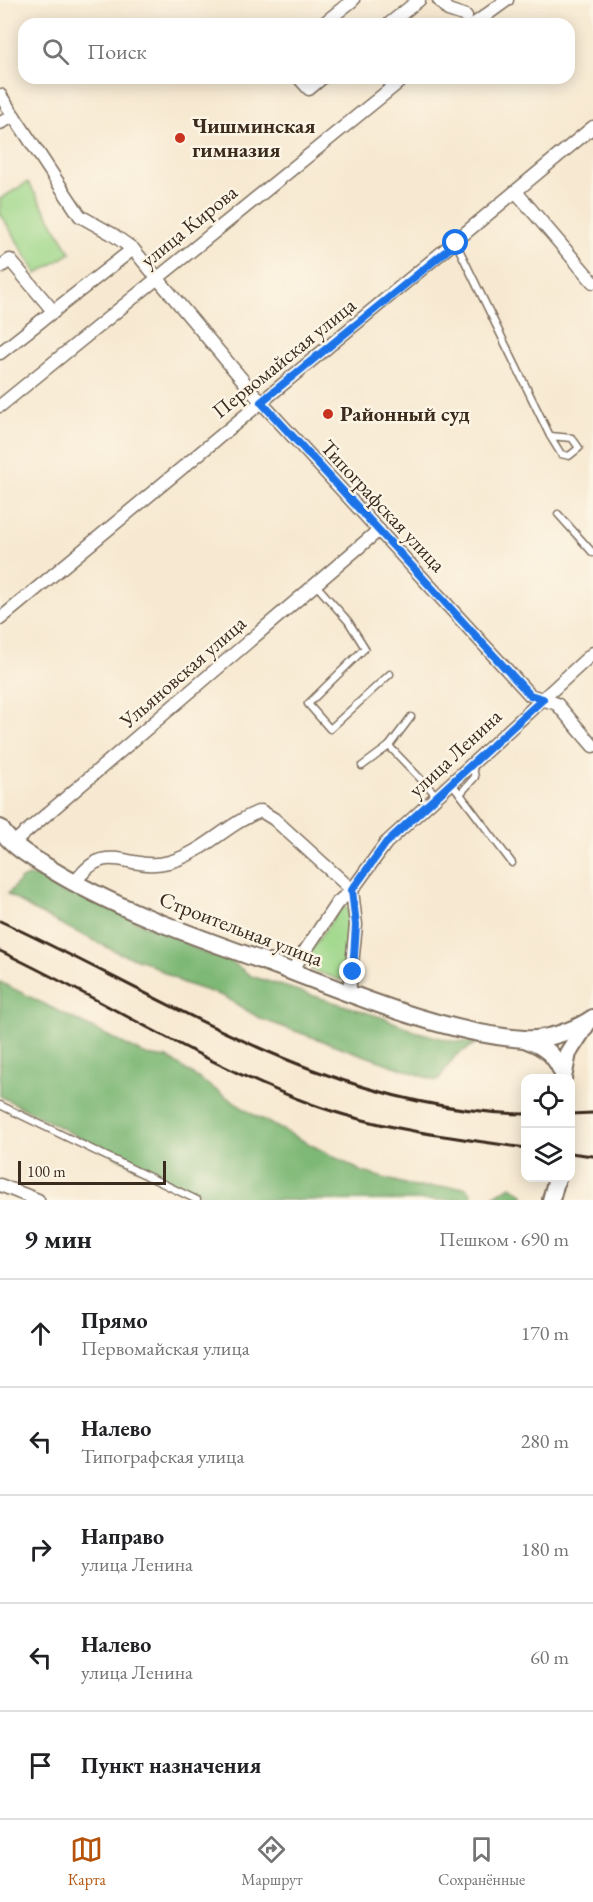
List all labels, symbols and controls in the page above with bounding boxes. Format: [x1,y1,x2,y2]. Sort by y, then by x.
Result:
search box [18,18,575,84]
icon: search [39,35,72,68]
text: Поиск [87,37,147,66]
place label: Чишминская гимназия [192,112,316,163]
marker: Чишминская гимназия [173,131,187,145]
street label: улица Кирова [135,178,243,273]
route start [442,229,468,255]
street label: Первомайская улица [206,291,361,424]
place label: Районный суд [340,400,470,427]
marker: Районный суд [321,407,335,421]
street label: Типографская улица [315,434,452,578]
street label: Ульяновская улица [113,609,252,734]
street label: улица Ленина [402,702,507,803]
street label: Строительная улица [156,885,327,972]
route end [339,958,365,984]
map controls [521,1074,575,1182]
button: locate [521,1074,575,1128]
button: layers [521,1128,575,1182]
scale bar [18,1158,166,1186]
text: 100 m [27,1161,66,1182]
text: 9 мин [24,1222,92,1256]
text: Пешком · 690 m [439,1226,569,1252]
text: Прямо [81,1306,148,1335]
icon: ahead [24,1317,57,1350]
text: 170 m [521,1320,569,1346]
text: Первомайская улица [81,1335,250,1361]
text: Налево [81,1414,151,1443]
icon: left [24,1425,57,1458]
text: 280 m [521,1428,569,1454]
text: Типографская улица [81,1443,244,1469]
text: Направо [81,1522,164,1551]
icon: right [24,1533,57,1566]
text: 180 m [521,1536,569,1562]
text: улица Ленина [81,1551,193,1577]
text: Налево [81,1630,151,1659]
icon: left [24,1641,57,1674]
text: 60 m [530,1644,569,1670]
text: улица Ленина [81,1659,193,1685]
icon: arrive [24,1749,57,1782]
text: Пункт назначения [81,1751,261,1780]
tab: Карта [68,1833,106,1890]
tab: Маршрут [241,1833,303,1890]
tab: Сохранённые [438,1833,525,1890]

